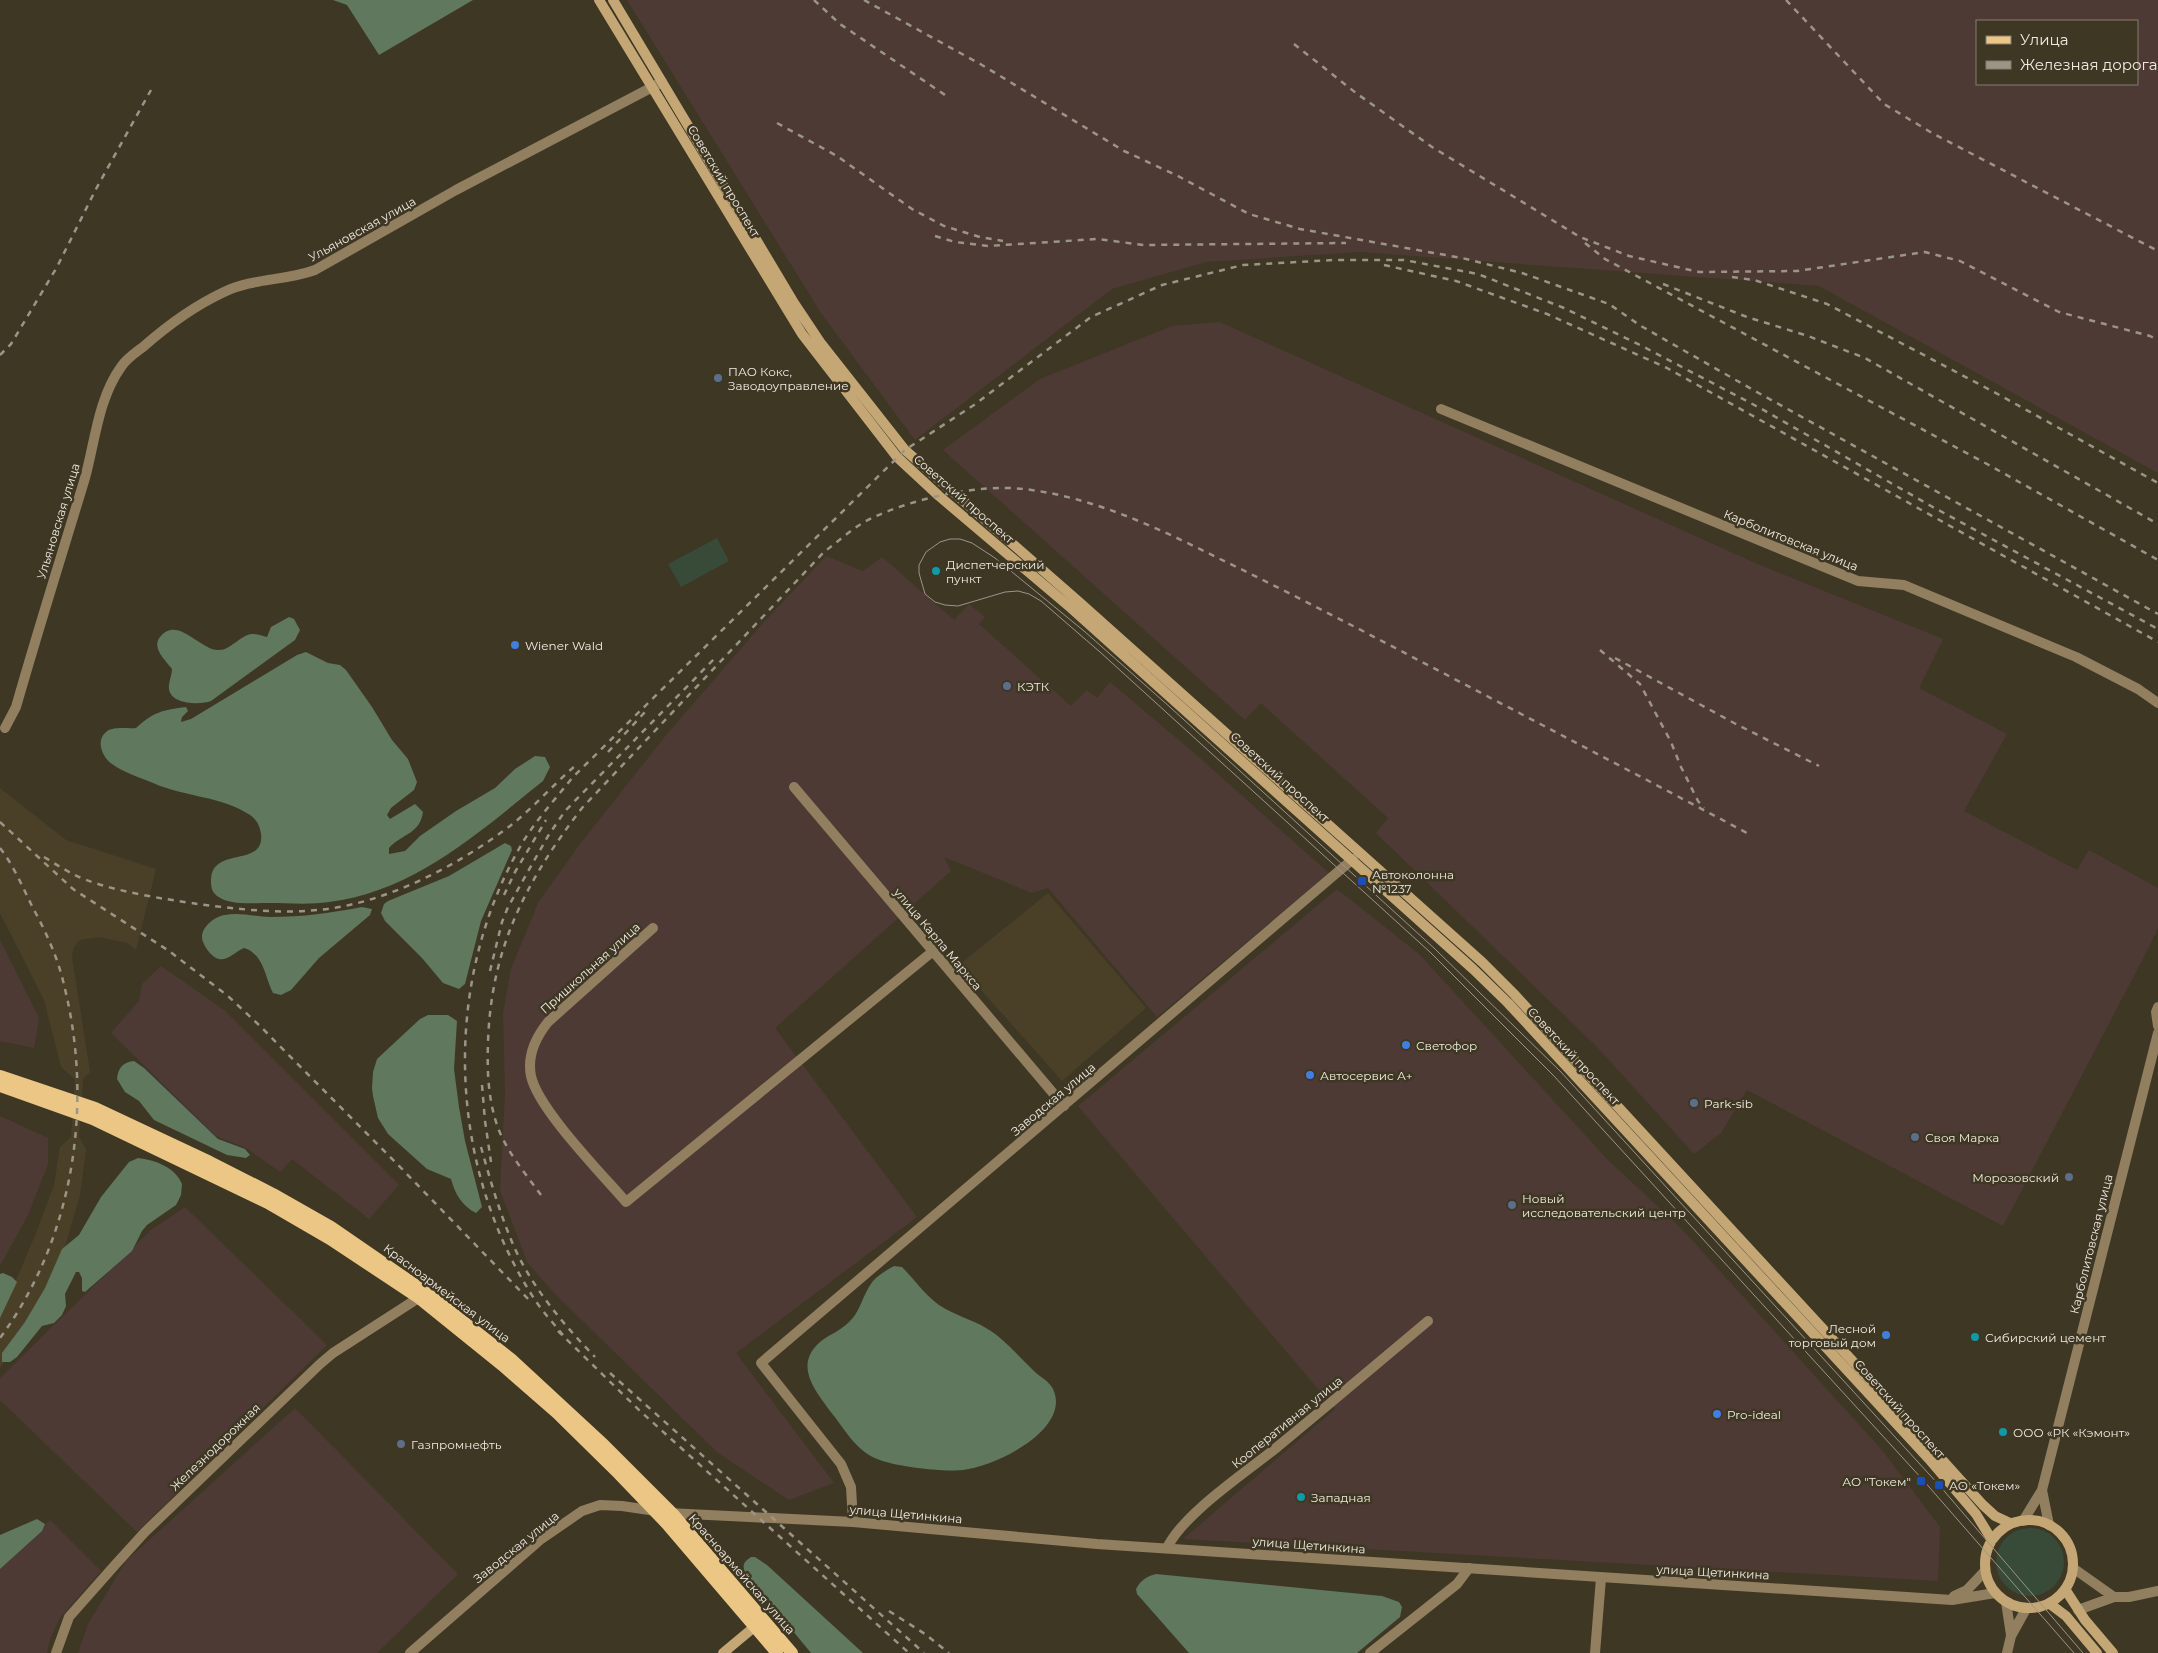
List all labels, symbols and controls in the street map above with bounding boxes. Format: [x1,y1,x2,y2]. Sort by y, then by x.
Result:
legend [1976,20,2138,85]
text: Улица [2020,30,2068,49]
text: Железная дорога [2020,55,2157,74]
street label: Советский проспект [685,122,764,240]
street label: Ульяновская улица [306,193,418,265]
place label: ПАО Кокс, Заводоуправление [728,364,849,393]
marker: ПАО Кокс, Заводоуправление [712,372,724,384]
street label: Советский проспект [911,451,1017,547]
street label: Ульяновская улица [33,461,83,581]
street label: Карболитовская улица [1722,506,1860,574]
place label: Диспетчерский пункт [946,557,1045,586]
marker: Диспетчерский пункт [930,565,942,577]
place label: Wiener Wald [525,638,603,653]
marker: Wiener Wald [509,639,521,651]
place label: КЭТК [1017,679,1050,694]
marker: КЭТК [1001,680,1013,692]
street label: Советский проспект [1227,729,1333,826]
place label: Автоколонна №1237 [1372,867,1454,896]
marker: Автоколонна №1237 [1356,875,1368,887]
street label: улица Карла Маркса [890,884,985,993]
street label: Пришкольная улица [537,919,643,1017]
street label: Советский проспект [1525,1004,1623,1108]
place label: Светофор [1416,1038,1477,1053]
marker: Светофор [1400,1039,1412,1051]
street label: Заводская улица [1008,1059,1098,1139]
place label: Автосервис А+ [1320,1068,1413,1083]
marker: Автосервис А+ [1304,1069,1316,1081]
place label: Park-sib [1704,1096,1753,1111]
marker: Park-sib [1688,1097,1700,1109]
place label: Своя Марка [1925,1130,1999,1145]
marker: Своя Марка [1909,1131,1921,1143]
place label: Морозовский [1972,1170,2059,1185]
marker: Морозовский [2063,1171,2075,1183]
street label: Карболитовская улица [2066,1173,2116,1315]
place label: Новый исследовательский центр [1522,1191,1686,1220]
marker: Новый исследовательский центр [1506,1199,1518,1211]
street label: Красноармейская улица [381,1240,513,1346]
place label: Лесной торговый дом [1789,1321,1876,1350]
marker: Лесной торговый дом [1880,1329,1892,1341]
place label: Сибирский цемент [1985,1330,2106,1345]
marker: Сибирский цемент [1969,1331,1981,1343]
street label: Советский проспект [1852,1356,1949,1462]
street label: Кооперативная улица [1229,1373,1345,1471]
street label: Железнодорожная [167,1400,263,1494]
place label: Pro-ideal [1727,1407,1781,1422]
marker: Pro-ideal [1711,1408,1723,1420]
place label: ООО «РК «Кэмонт» [2013,1425,2130,1440]
marker: ООО «РК «Кэмонт» [1997,1426,2009,1438]
place label: Газпромнефть [411,1437,502,1452]
marker: Газпромнефть [395,1438,407,1450]
place label: АО "Токем" [1842,1474,1911,1489]
marker: АО "Токем" [1915,1475,1927,1487]
place label: АО «Токем» [1949,1478,2020,1493]
marker: АО «Токем» [1933,1479,1945,1491]
place label: Западная [1311,1490,1371,1505]
marker: Западная [1295,1491,1307,1503]
street label: улица Щетинкина [848,1502,963,1526]
street label: Заводская улица [470,1508,562,1586]
street label: Красноармейская улица [686,1511,798,1637]
street label: улица Щетинкина [1251,1533,1366,1556]
street label: улица Щетинкина [1655,1561,1770,1582]

